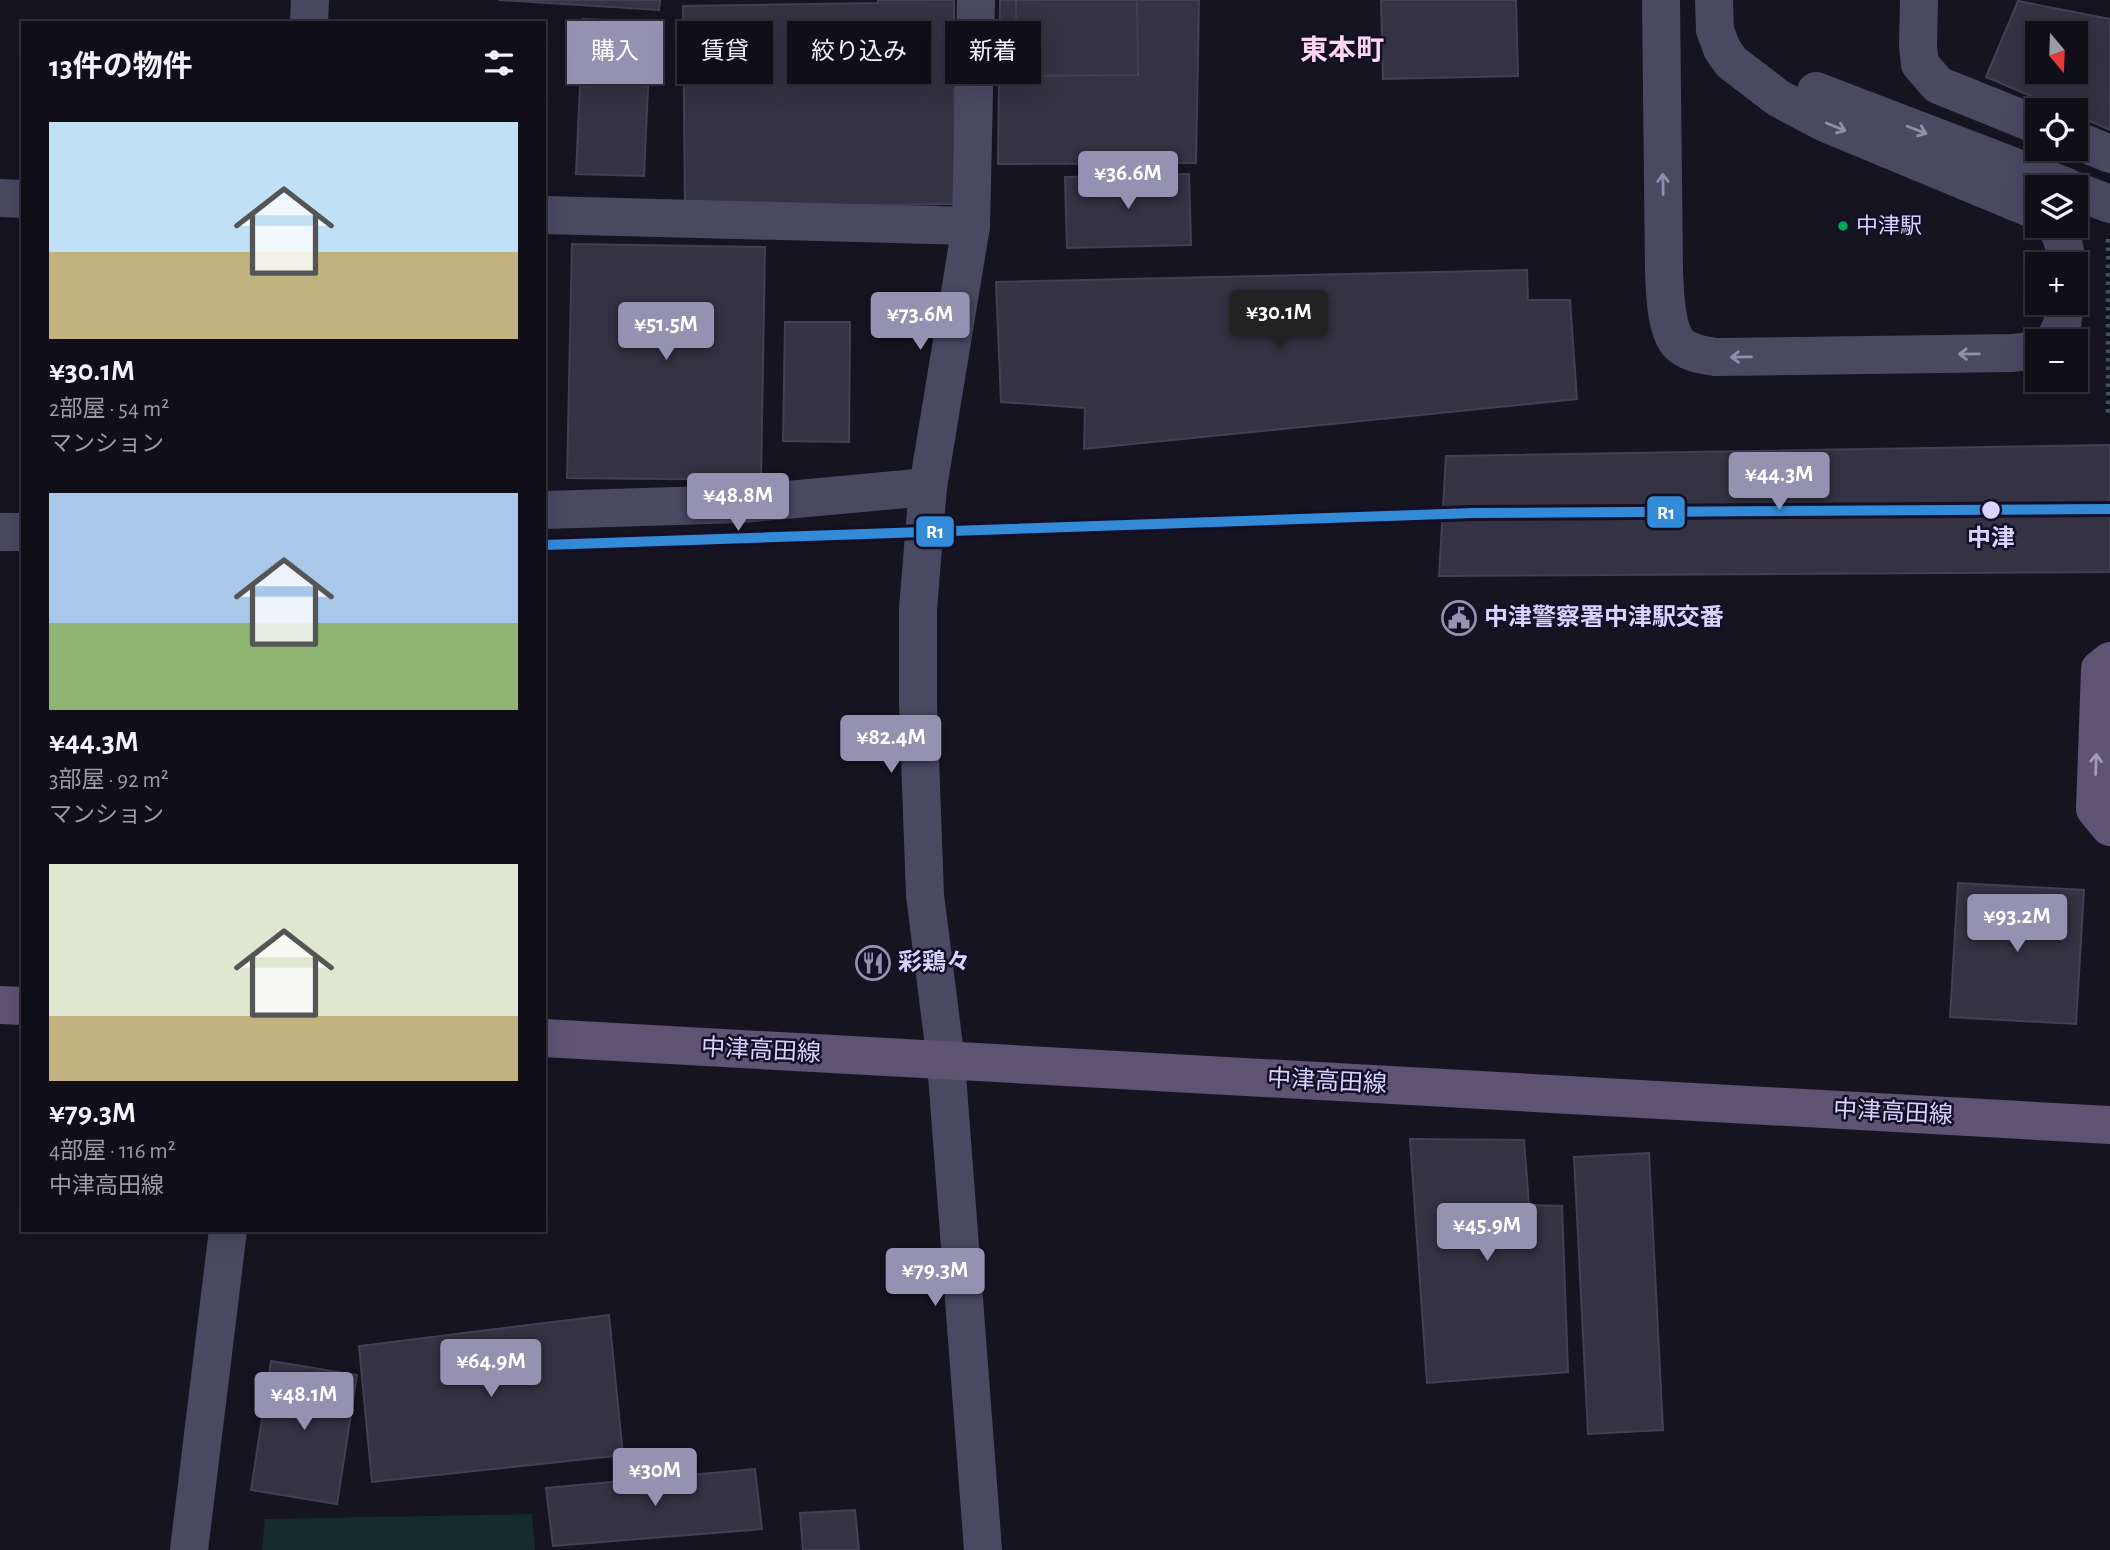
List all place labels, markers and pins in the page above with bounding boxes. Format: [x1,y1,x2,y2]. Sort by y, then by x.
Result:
pin: ¥36.6M [1071,152,1185,211]
place label: 中津駅 [1856,214,1922,237]
marker: 中津駅 [1836,219,1850,233]
pin: ¥30.1M [1222,290,1336,350]
pin: ¥73.6M [863,292,977,352]
pin: ¥51.5M [609,302,723,362]
pin: ¥44.3M [1722,452,1836,512]
pin: ¥48.8M [681,474,795,533]
marker: 中津 [1980,499,2002,521]
place label: 中津 [1967,525,2015,551]
public building icon: 中津警察署中津駅交番 [1440,599,1478,637]
place label: 中津警察署中津駅交番 [1484,604,1724,630]
pin: ¥82.4M [834,716,948,775]
pin: ¥93.2M [1960,894,2074,954]
restaurant icon: 彩鶏々 [854,944,892,982]
place label: 彩鶏々 [898,949,970,975]
pin: ¥45.9M [1430,1204,1544,1263]
pin: ¥79.3M [878,1248,992,1308]
pin: ¥64.9M [434,1340,548,1399]
pin: ¥48.1M [247,1372,361,1432]
pin: ¥30M [614,1448,696,1508]

